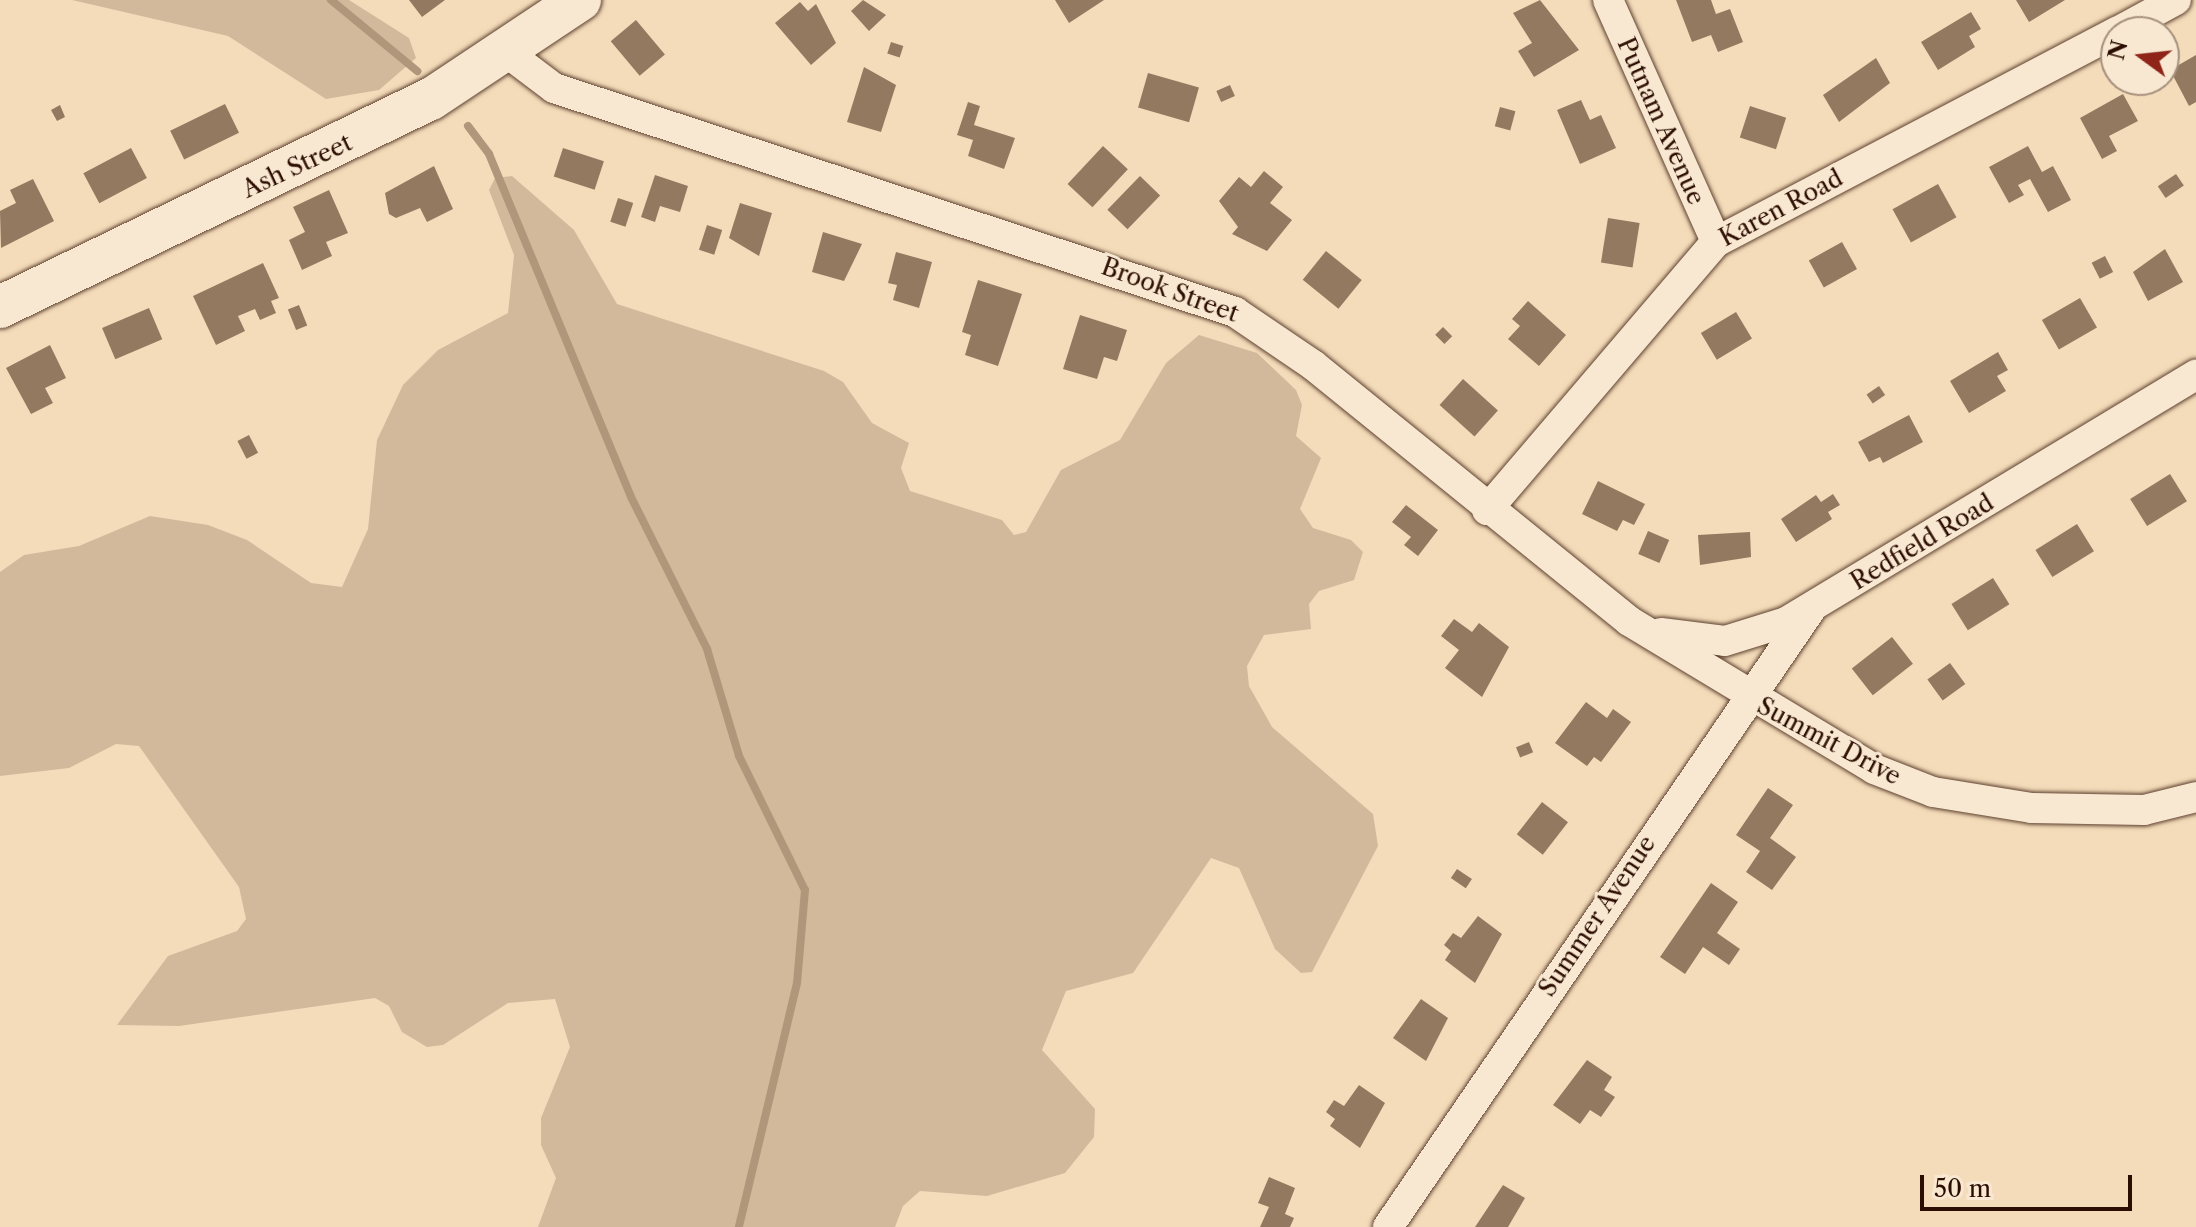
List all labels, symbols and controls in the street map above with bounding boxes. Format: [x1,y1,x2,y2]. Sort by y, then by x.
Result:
north arrow [2100,16,2180,96]
street label: Putnam Avenue [1611,33,1711,209]
text: N [2103,37,2134,63]
street label: Ash Street [238,128,356,204]
street label: Karen Road [1714,164,1848,252]
street label: Brook Street [1097,252,1243,328]
street label: Redfield Road [1845,488,1999,596]
street label: Summit Drive [1752,691,1906,791]
street label: Summer Avenue [1532,830,1662,1002]
scale bar [1924,1159,2136,1209]
text: 50 m [1934,1174,1991,1203]

